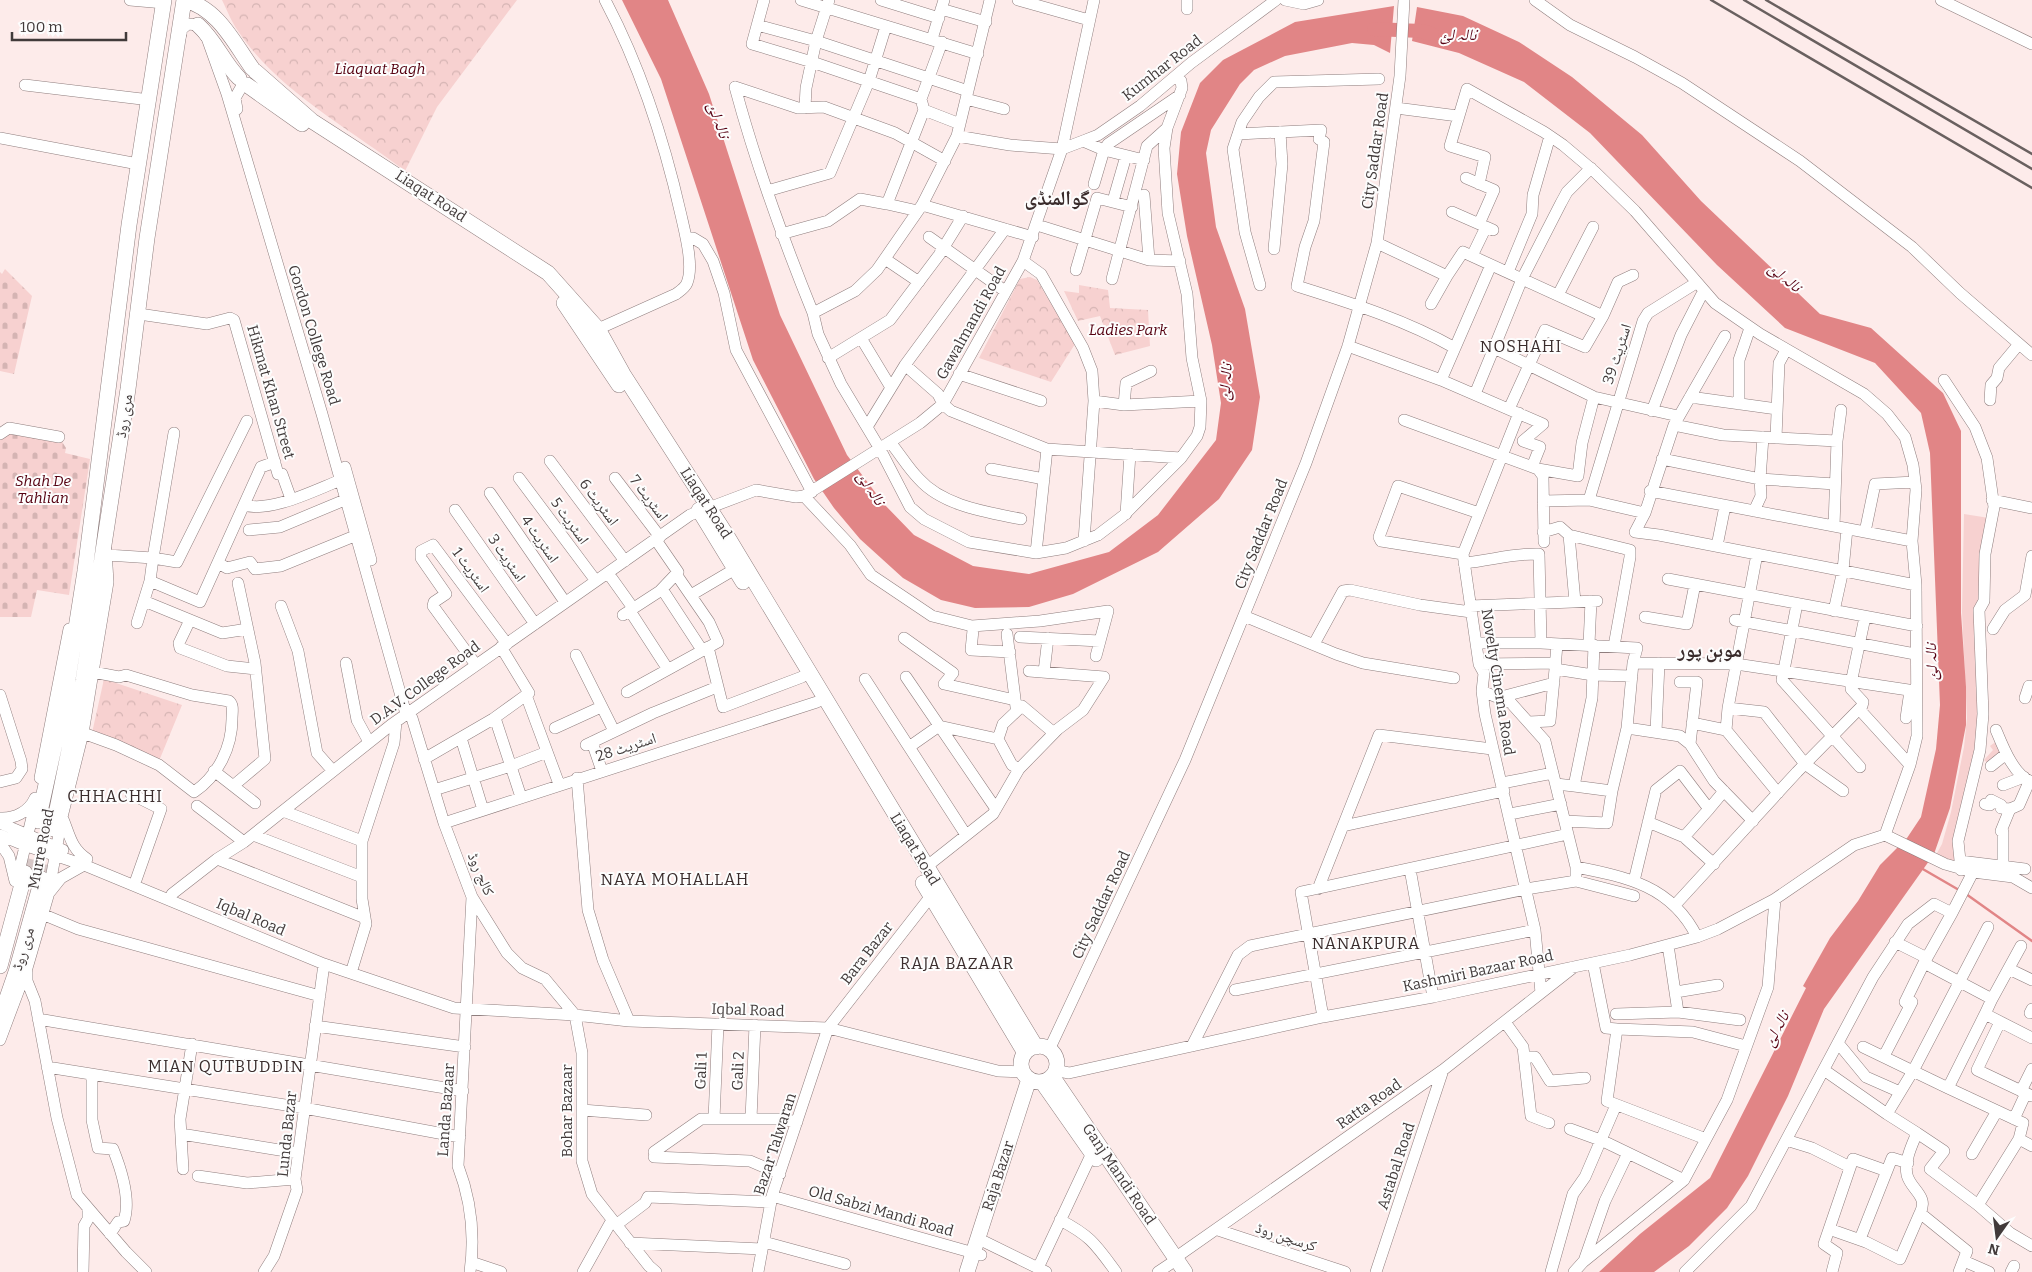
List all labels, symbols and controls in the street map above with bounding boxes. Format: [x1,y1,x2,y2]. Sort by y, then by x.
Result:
scale bar [12,10,126,42]
text: 100 m [20,18,63,36]
water label: نالہ لئ [1440,25,1479,45]
street label: Kumhar Road [1119,31,1206,105]
park label: Liaquat Bagh [335,60,426,78]
street label: City Saddar Road [1358,91,1392,210]
water label: نالہ لئ [703,99,735,143]
street label: Liaqat Road [392,166,470,226]
district label: گوالمنڈی [1024,186,1090,210]
water label: نالہ لئ [1764,258,1807,298]
street label: Gordon College Road [284,263,344,407]
street label: Gawalmandi Road [932,263,1010,383]
park label: Ladies Park [1089,321,1168,339]
street label: اسٹریٹ 39 [1599,321,1635,387]
street label: Hikmat Khan Street [243,323,299,462]
district label: NOSHAHI [1480,337,1562,356]
water label: نالہ لئ [1214,360,1237,401]
street label: مری روڈ [112,393,137,439]
street label: Liaqat Road [676,464,736,542]
water label: نالہ لئ [852,467,891,511]
street label: اسٹریٹ 7 [626,471,672,525]
park label: Shah De Tahlian [15,472,72,507]
street label: اسٹریٹ 6 [576,475,622,529]
street label: City Saddar Road [1231,476,1291,592]
street label: اسٹریٹ 5 [547,494,593,548]
street label: اسٹریٹ 4 [517,512,563,566]
street label: اسٹریٹ 3 [484,531,530,585]
street label: اسٹریٹ 1 [449,544,493,596]
street label: Novelty Cinema Road [1477,607,1519,757]
street label: D.A.V. College Road [367,637,483,729]
district label: موہن پور [1677,638,1742,663]
water label: نالہ لئ [1921,641,1942,681]
street label: اسٹریٹ 28 [593,729,659,765]
district label: CHHACHHI [67,787,163,806]
street label: Murre Road [24,807,58,891]
street label: Liaqat Road [886,810,944,888]
street label: City Saddar Road [1068,848,1134,962]
street label: کالج روڈ [463,850,498,899]
district label: NAYA MOHALLAH [601,870,749,889]
street label: Iqbal Road [214,894,288,940]
street label: Bara Bazar [837,918,897,988]
street label: مری روڈ [8,925,39,973]
district label: NANAKPURA [1312,934,1420,953]
street label: Kashmiri Bazaar Road [1401,946,1555,996]
district label: RAJA BAZAAR [900,954,1014,973]
street label: Iqbal Road [711,1000,785,1020]
water label: نالہ لئ [1759,1006,1795,1050]
street label: Gali 2 [728,1051,748,1091]
street label: Gali 1 [691,1052,711,1090]
district label: MIAN QUTBUDDIN [148,1057,304,1076]
street label: Landa Bazaar [434,1062,458,1157]
street label: Bohar Bazaar [558,1064,576,1158]
street label: Ratta Road [1333,1075,1405,1133]
street label: Lunda Bazar [274,1090,301,1178]
street label: Bazar Talwaran [750,1090,800,1197]
street label: Ganj Mandi Road [1079,1120,1160,1228]
street label: Astabal Road [1373,1120,1419,1212]
street label: Raja Bazar [978,1138,1018,1213]
street label: Old Sabzi Mandi Road [806,1182,956,1240]
north arrow [1972,1212,2022,1262]
street label: کرسچن روڈ [1253,1219,1319,1256]
text: N [1986,1240,2001,1259]

